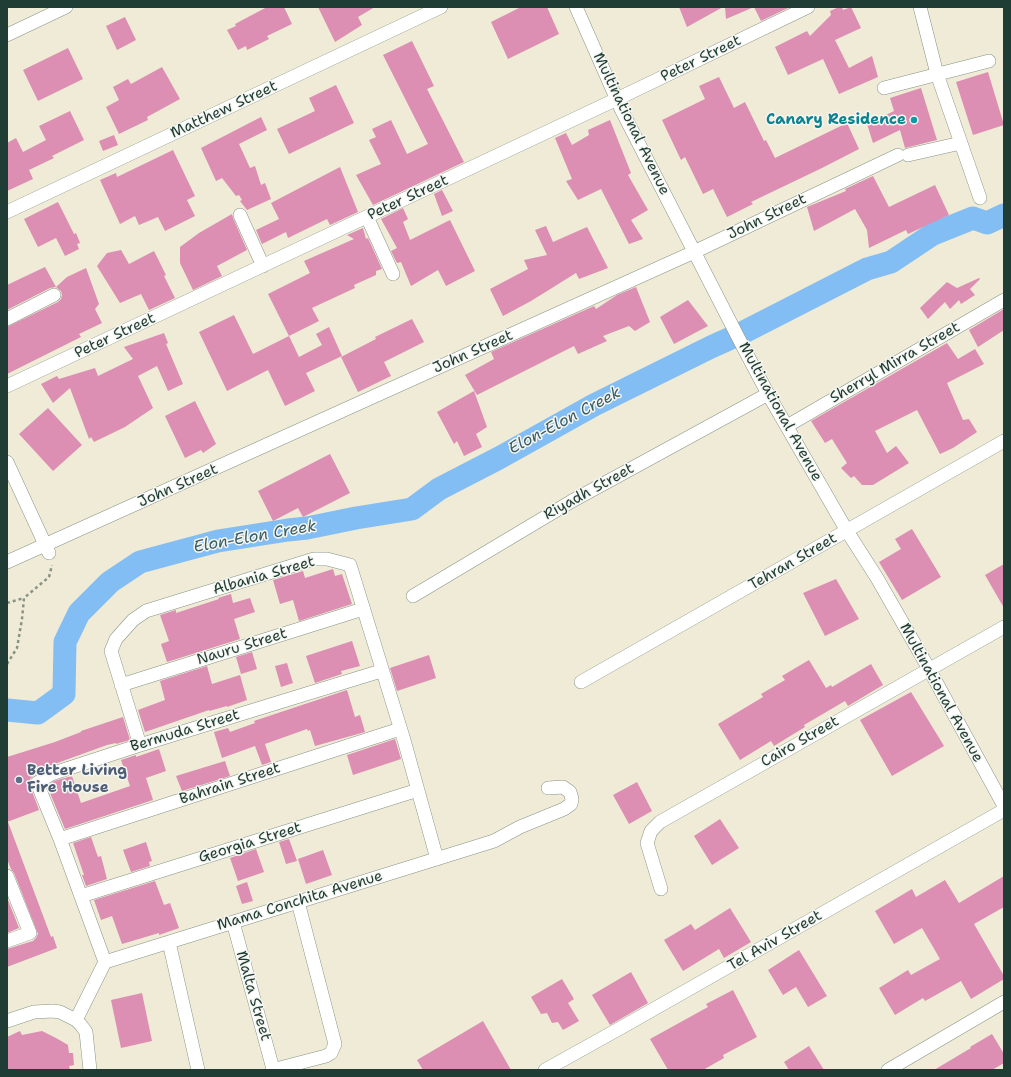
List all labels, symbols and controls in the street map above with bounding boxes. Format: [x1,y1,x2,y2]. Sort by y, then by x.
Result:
street label: Peter Street [658,32,744,86]
street label: Multinational Avenue [589,50,673,198]
street label: Matthew Street [168,77,280,143]
place label: Canary Residence [766,111,906,129]
marker: Canary Residence [909,115,919,125]
street label: Peter Street [365,171,451,225]
street label: John Street [725,190,809,244]
street label: Peter Street [72,309,158,363]
street label: Sherryl Mirra Street [827,318,963,408]
street label: John Street [430,326,516,378]
street label: Multinational Avenue [734,339,826,485]
water label: Elon-Elon Creek [506,383,624,459]
street label: John Street [135,460,221,512]
street label: Riyadh Street [541,460,637,524]
water label: Elon-Elon Creek [192,517,318,557]
street label: Tehran Street [746,530,840,594]
street label: Albania Street [211,553,317,599]
street label: Multinational Avenue [895,620,987,766]
street label: Nauru Street [195,625,289,669]
street label: Bermuda Street [128,706,242,756]
street label: Cairo Street [758,712,842,772]
street label: Bahrain Street [177,759,283,809]
place label: Better Living Fire House [27,762,127,797]
marker: Better Living Fire House [14,775,24,785]
street label: Georgia Street [196,819,304,867]
street label: Mama Conchita Avenue [215,867,385,935]
street label: Tel Aviv Street [725,907,825,975]
street label: Malta Street [232,949,274,1043]

